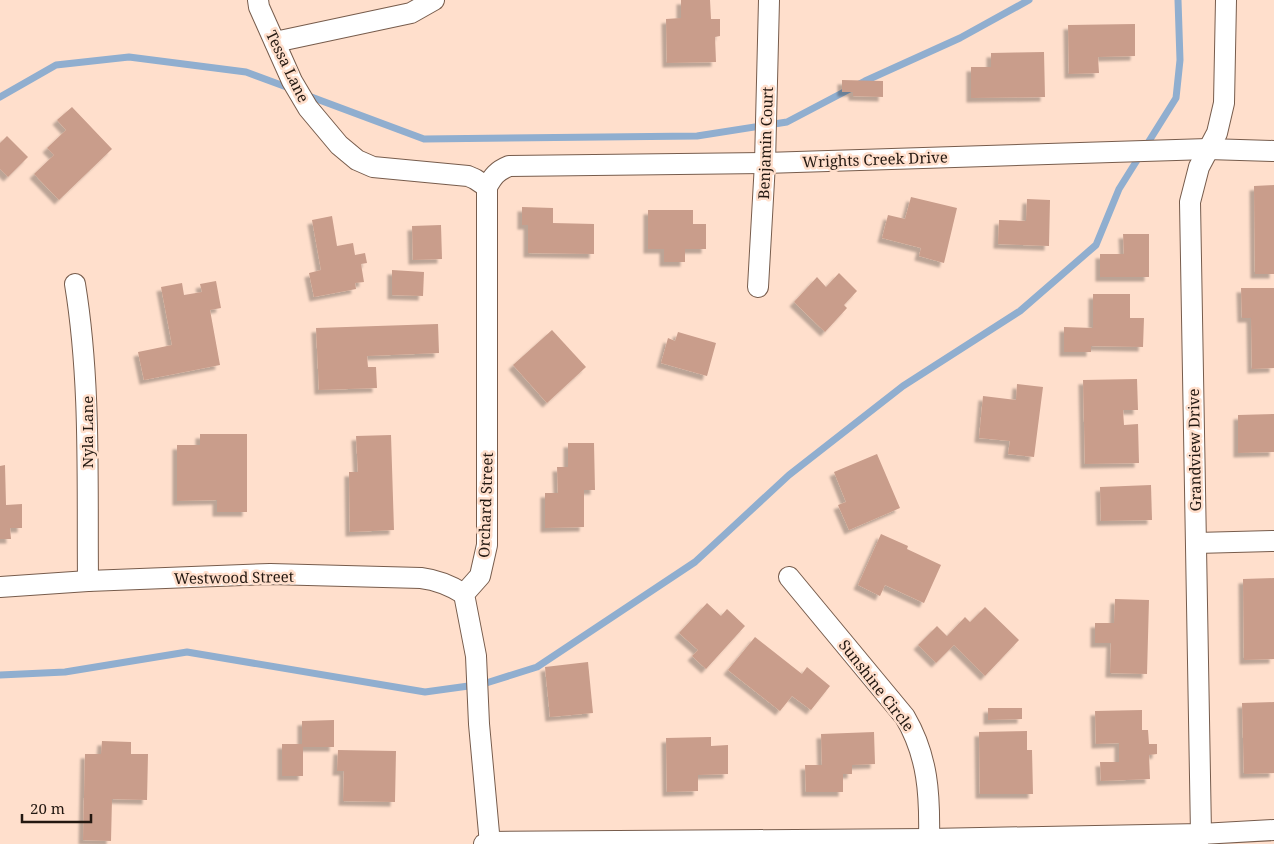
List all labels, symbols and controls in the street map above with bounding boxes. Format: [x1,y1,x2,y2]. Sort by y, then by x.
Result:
street label: Tessa Lane [262,27,314,105]
street label: Benjamin Court [753,86,777,200]
street label: Wrights Creek Drive [802,146,948,172]
street label: Grandview Drive [1183,389,1205,511]
street label: Nyla Lane [77,396,97,468]
street label: Orchard Street [473,452,497,558]
street label: Westwood Street [174,566,294,588]
street label: Sunshine Circle [835,635,919,735]
scale bar [22,792,91,824]
text: 20 m [30,798,65,818]

